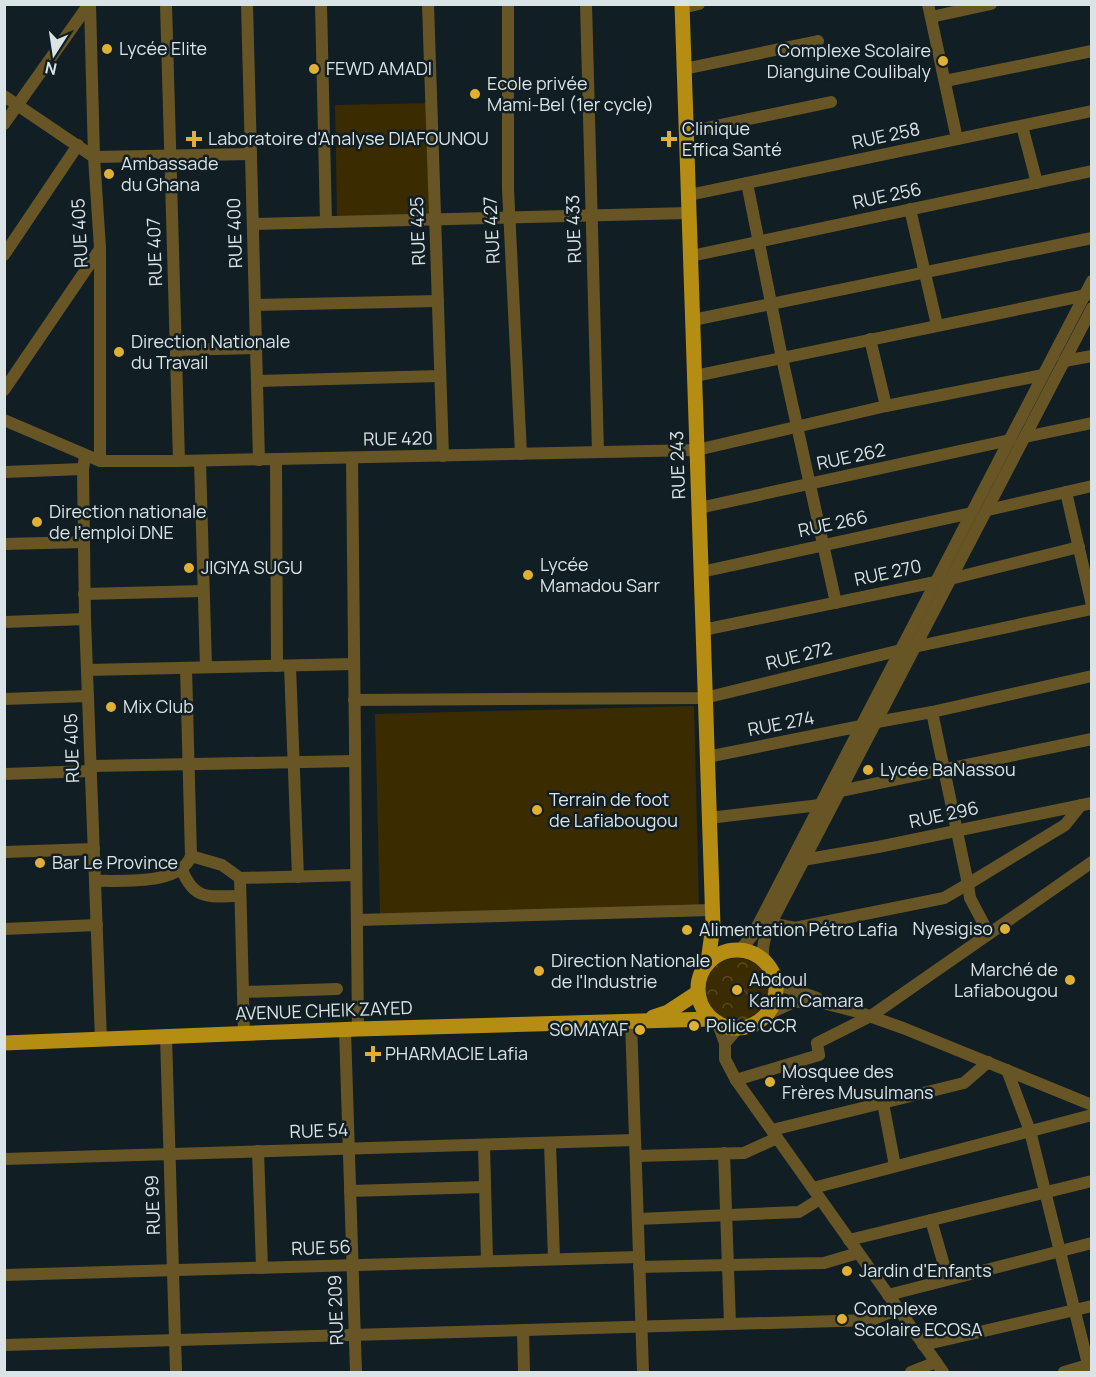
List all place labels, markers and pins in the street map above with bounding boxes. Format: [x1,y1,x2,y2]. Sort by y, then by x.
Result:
place label: Lycée Elite [119,36,207,60]
place label: Complexe Scolaire Dianguine Coulibaly [767,38,932,83]
marker: Lycée Elite [100,42,114,56]
marker: Complexe Scolaire Dianguine Coulibaly [936,54,950,68]
place label: FEWD AMADI [326,56,432,80]
marker: FEWD AMADI [307,62,321,76]
place label: Ecole privée Mami-Bel (1er cycle) [487,71,654,116]
marker: Ecole privée Mami-Bel (1er cycle) [468,87,482,101]
place label: Clinique Effica Santé [682,116,782,161]
place label: Laboratoire d'Analyse DIAFOUNOU [208,126,489,150]
marker: Laboratoire d'Analyse DIAFOUNOU [185,130,203,148]
marker: Clinique Effica Santé [660,130,678,148]
place label: Ambassade du Ghana [121,151,218,196]
marker: Ambassade du Ghana [102,167,116,181]
place label: Direction Nationale du Travail [131,329,290,374]
marker: Direction Nationale du Travail [112,345,126,359]
place label: Direction nationale de l'emploi DNE [49,499,207,544]
marker: Direction nationale de l'emploi DNE [30,515,44,529]
place label: Lycée Mamadou Sarr [540,552,661,597]
place label: JIGIYA SUGU [201,555,303,579]
marker: JIGIYA SUGU [182,561,196,575]
marker: Lycée Mamadou Sarr [521,568,535,582]
place label: Mix Club [123,694,194,718]
marker: Mix Club [104,700,118,714]
place label: Lycée BaNassou [880,757,1016,781]
marker: Lycée BaNassou [861,763,875,777]
place label: Terrain de foot de Lafiabougou [549,787,678,832]
marker: Terrain de foot de Lafiabougou [530,803,544,817]
place label: Bar Le Province [52,850,178,874]
marker: Bar Le Province [33,856,47,870]
place label: Nyesigiso [912,916,993,940]
place label: Alimentation Pétro Lafia [699,917,898,941]
marker: Nyesigiso [998,922,1012,936]
marker: Alimentation Pétro Lafia [680,923,694,937]
place label: Direction Nationale de l'Industrie [551,948,710,993]
place label: Marché de Lafiabougou [954,957,1058,1002]
marker: Direction Nationale de l'Industrie [532,964,546,978]
place label: Abdoul Karim Camara [749,967,864,1012]
marker: Marché de Lafiabougou [1063,973,1077,987]
marker: Abdoul Karim Camara [730,983,744,997]
place label: Police CCR [706,1013,797,1037]
place label: SOMAYAF [549,1017,628,1041]
marker: Police CCR [687,1019,701,1033]
marker: SOMAYAF [633,1023,647,1037]
place label: PHARMACIE Lafia [385,1041,528,1065]
marker: PHARMACIE Lafia [366,1047,380,1061]
place label: Mosquee des Frères Musulmans [782,1059,934,1104]
marker: Mosquee des Frères Musulmans [763,1075,777,1089]
place label: Jardin d'Enfants [859,1258,992,1282]
marker: Jardin d'Enfants [840,1264,854,1278]
place label: Complexe Scolaire ECOSA [854,1296,983,1341]
marker: Complexe Scolaire ECOSA [835,1312,849,1326]

